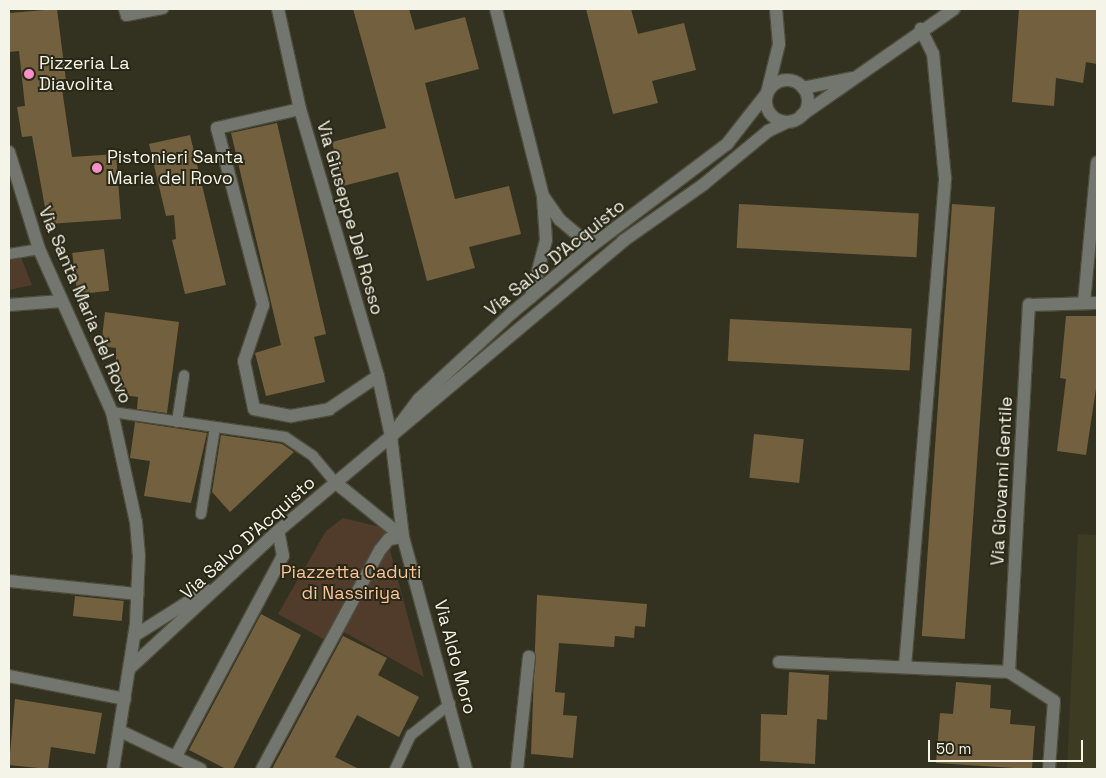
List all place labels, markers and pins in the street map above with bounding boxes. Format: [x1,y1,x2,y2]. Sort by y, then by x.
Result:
place label: Pizzeria La Diavolita [39,53,130,96]
marker: Pizzeria La Diavolita [23,68,35,80]
place label: Pistonieri Santa Maria del Rovo [107,147,243,190]
marker: Pistonieri Santa Maria del Rovo [91,162,103,174]

